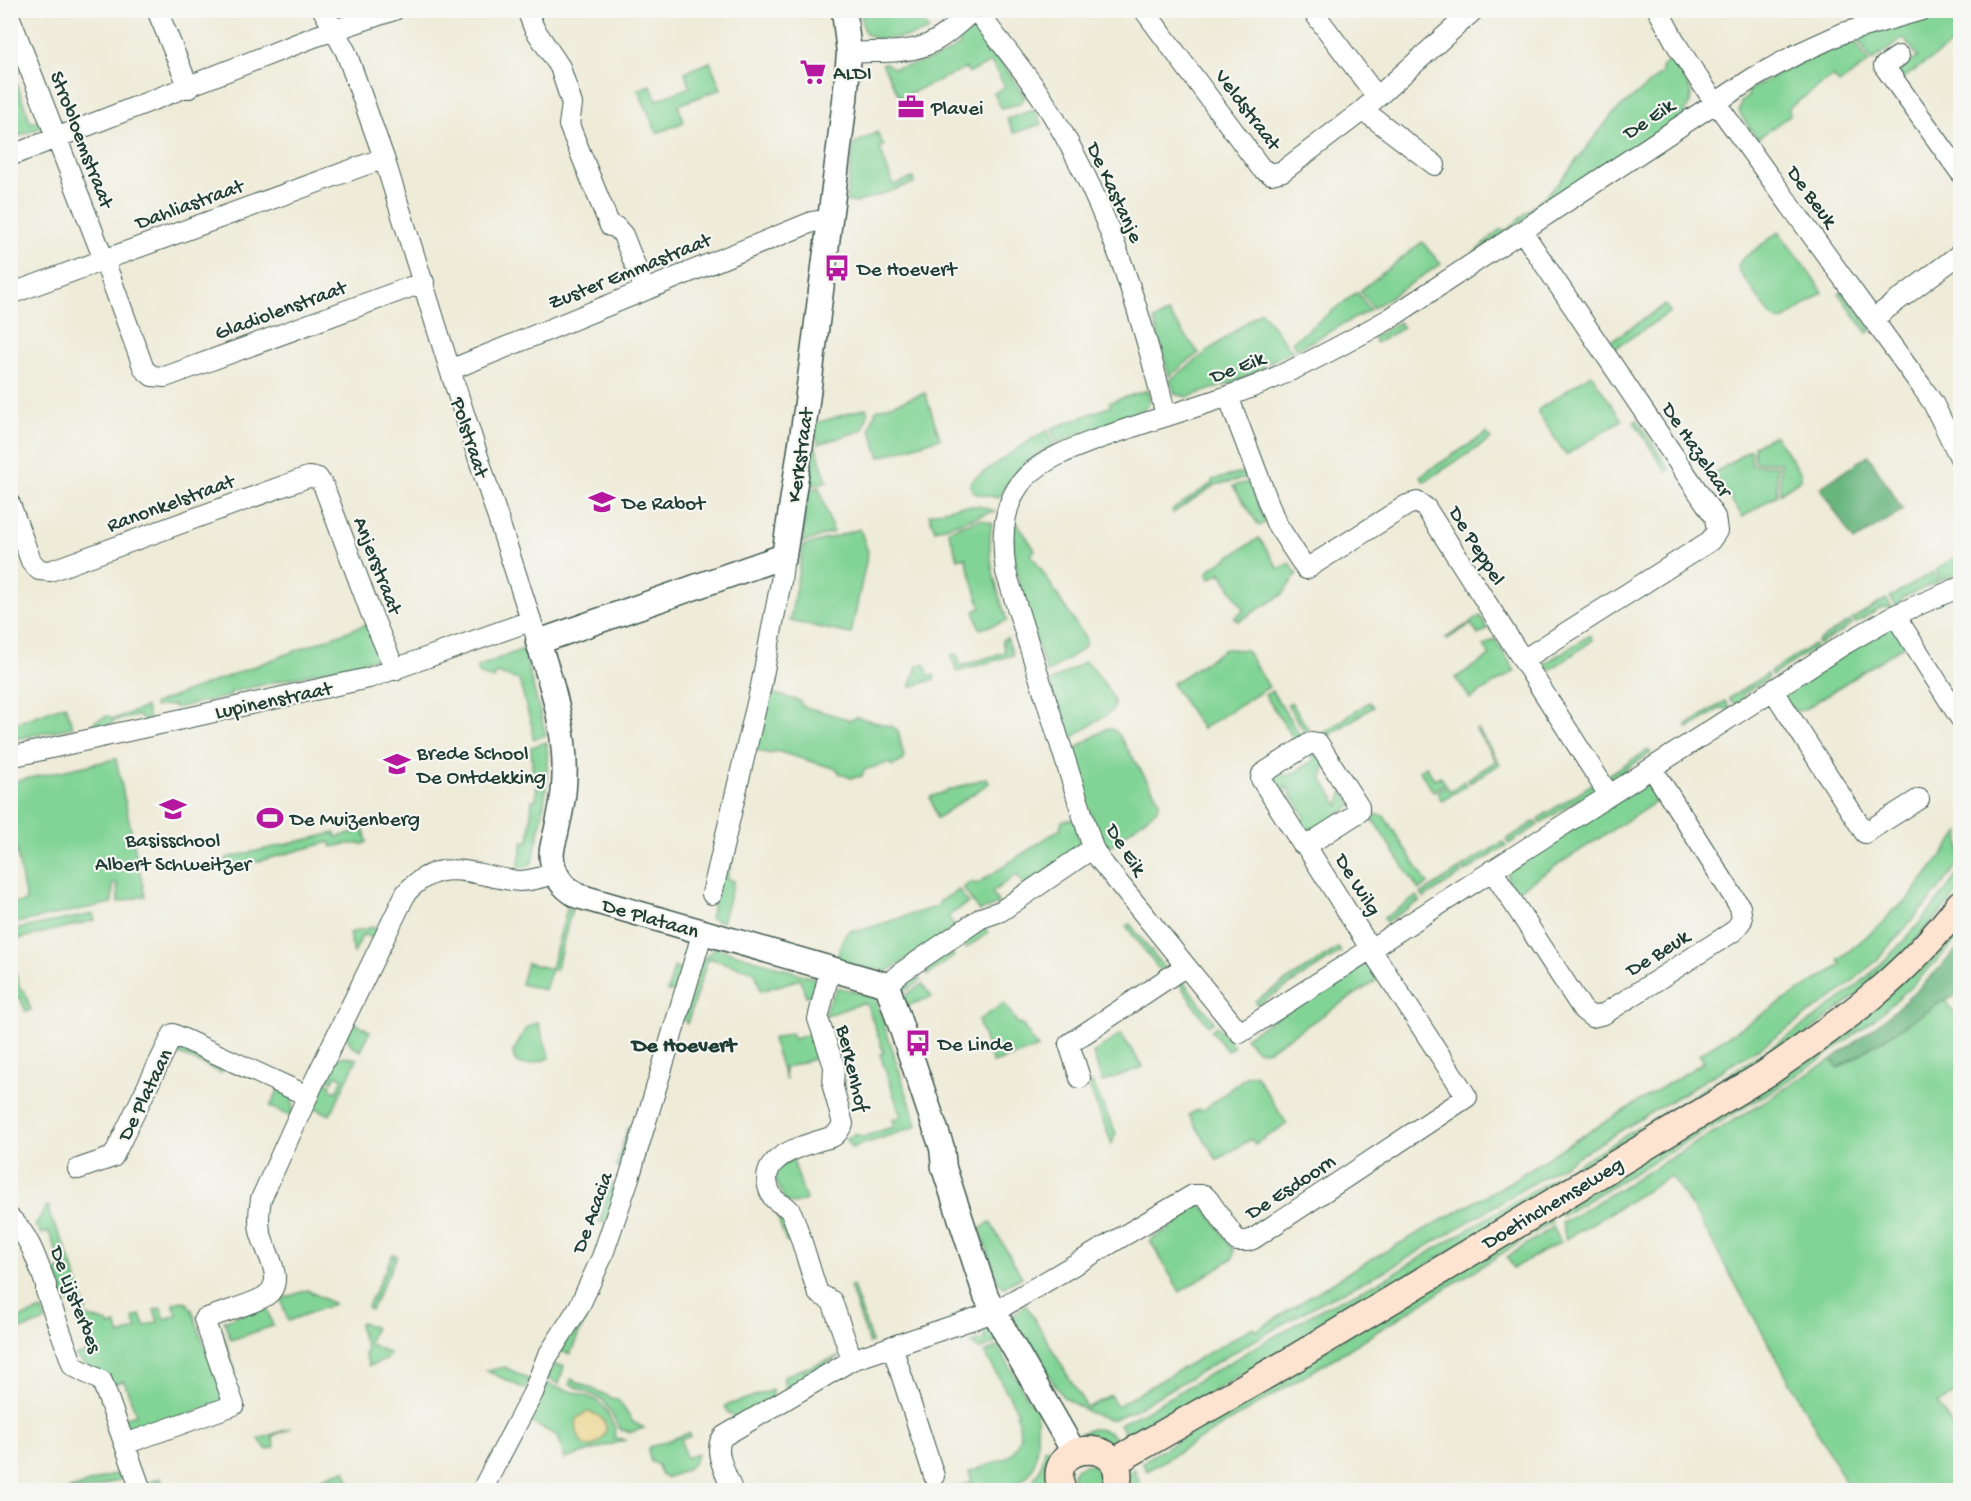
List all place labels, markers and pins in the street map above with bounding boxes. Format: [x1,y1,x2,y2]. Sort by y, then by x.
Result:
supermarket icon: ALDI [798,57,828,87]
place label: ALDI [833,63,872,88]
office icon: Plavei [896,92,926,122]
place label: Plavei [930,98,984,123]
bus stop icon: De Hoevert [822,253,852,283]
place label: De Hoevert [855,259,959,284]
school or university icon: De Rabot [587,487,617,517]
place label: De Rabot [620,493,707,518]
place label: Brede School De Ontdekking [415,743,546,792]
school or university icon: Brede School De Ontdekking [382,749,412,779]
school or university icon: Basisschool Albert Schweitzer [158,794,188,824]
sports icon: De Muizenberg [255,803,285,833]
place label: De Muizenberg [288,809,420,834]
place label: Basisschool Albert Schweitzer [95,830,252,879]
bus stop icon: De Linde [903,1028,933,1058]
place label: De Linde [936,1034,1014,1059]

